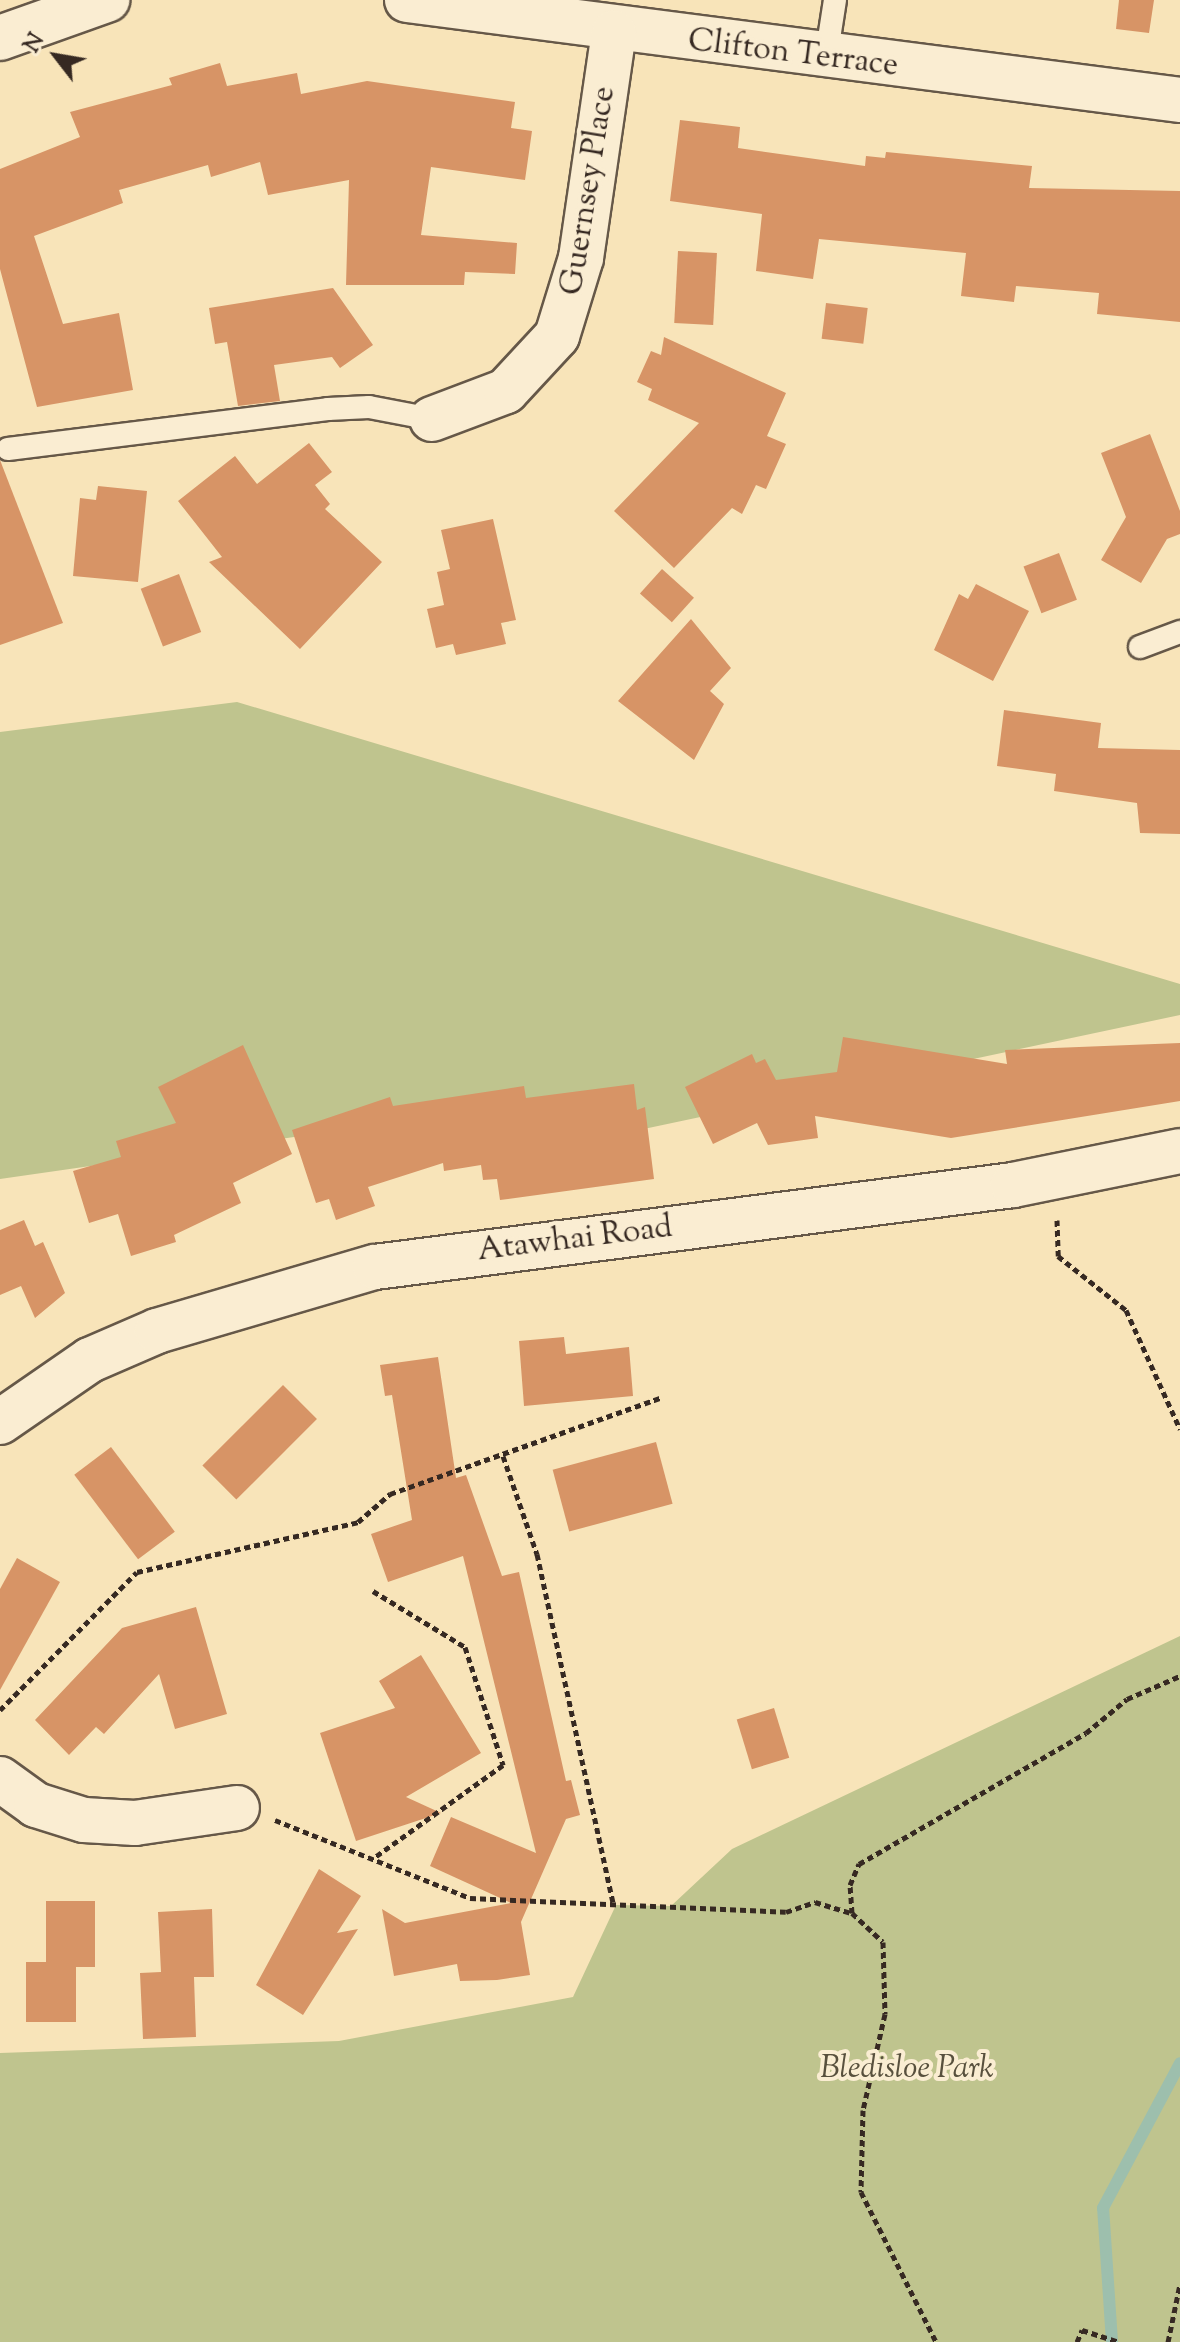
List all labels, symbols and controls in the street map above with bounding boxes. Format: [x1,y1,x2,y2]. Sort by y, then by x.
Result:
north arrow [16,16,96,96]
street label: Clifton Terrace [686,22,900,86]
text: N [17,28,54,59]
street label: Guernsey Place [554,84,624,298]
street label: Atawhai Road [475,1209,675,1271]
park label: Bledisloe Park [820,2050,994,2088]

